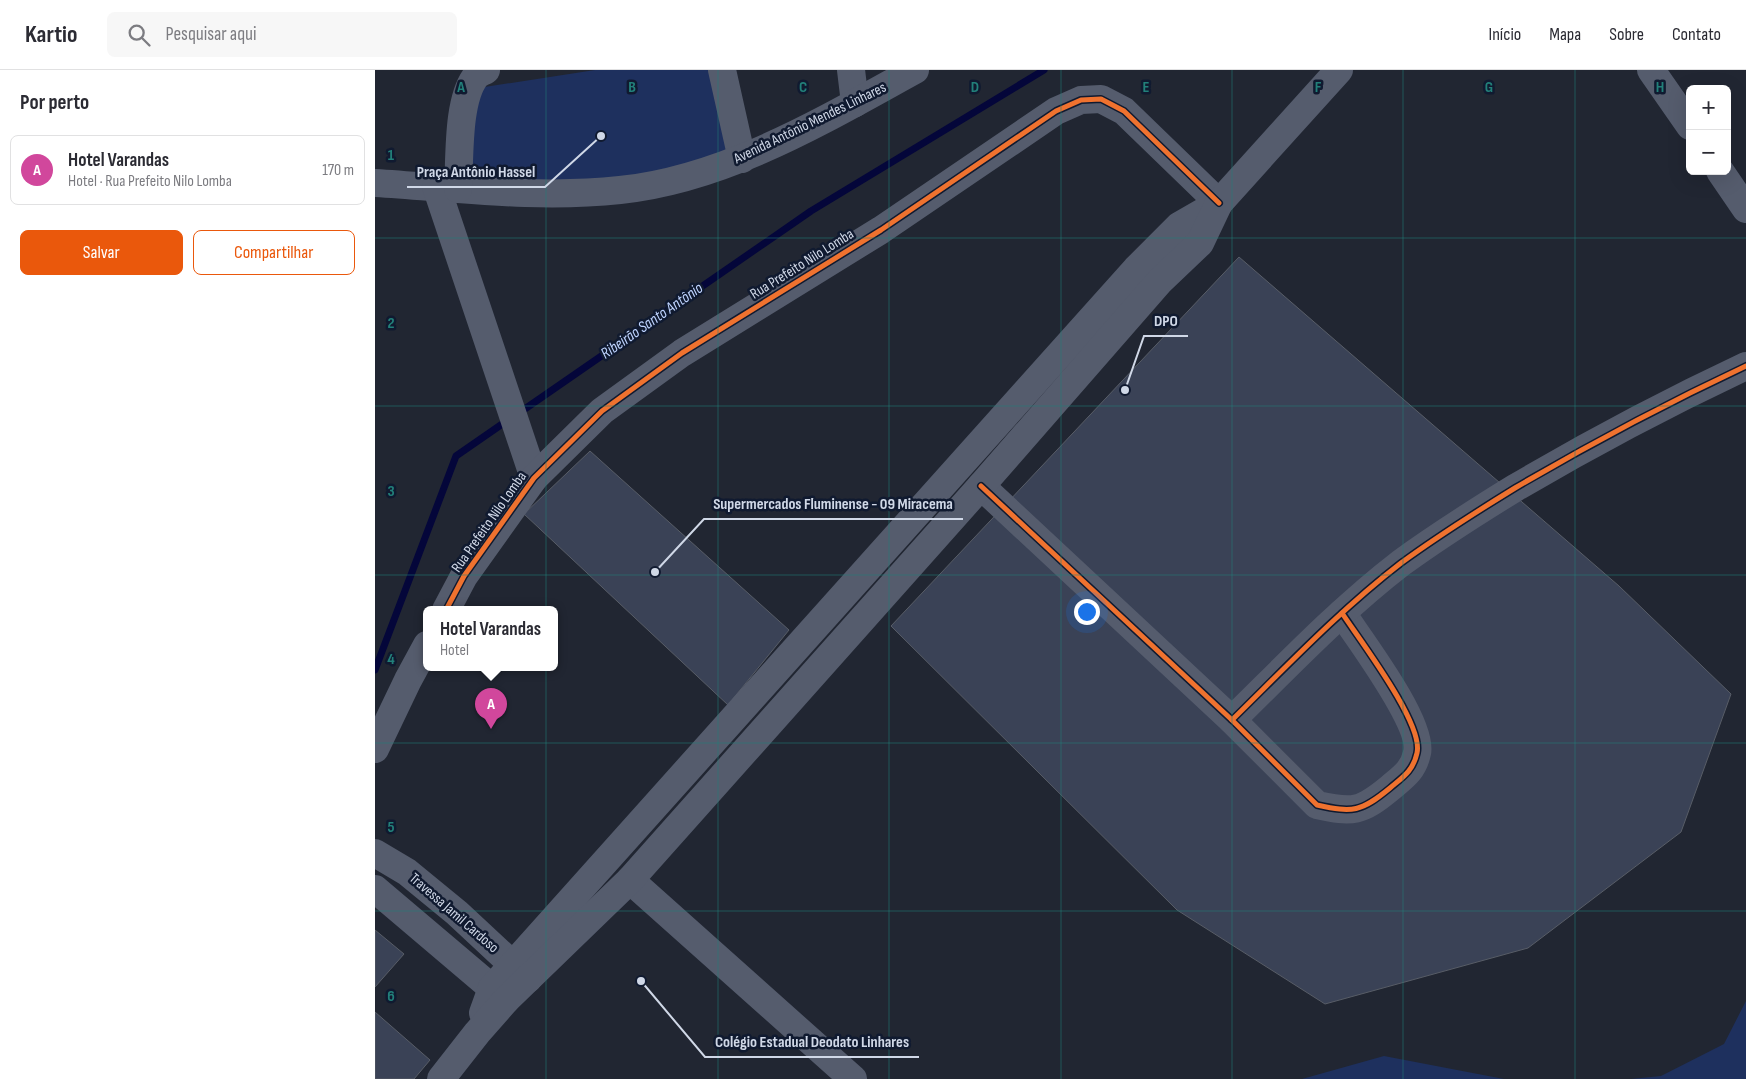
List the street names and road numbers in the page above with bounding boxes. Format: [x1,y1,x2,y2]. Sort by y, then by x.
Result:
street label: Avenida Antônio Mendes Linhares [730,78,889,169]
street label: Rua Prefeito Nilo Lomba [747,224,858,304]
street label: Rua Prefeito Nilo Lomba [447,468,531,576]
street label: Travessa Jamil Cardoso [405,869,503,957]

